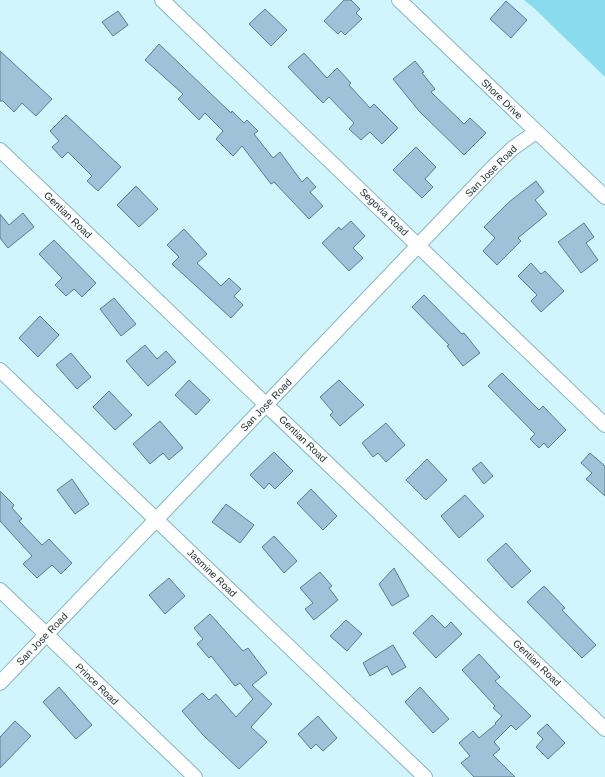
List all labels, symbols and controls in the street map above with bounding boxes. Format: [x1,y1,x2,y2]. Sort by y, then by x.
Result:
street label: Shore Drive [479,77,525,122]
street label: San Jose Road [463,143,519,199]
street label: Segovia Road [358,186,410,238]
street label: Gentian Road [42,190,94,240]
street label: San Jose Road [238,377,294,433]
street label: Gentian Road [277,414,329,464]
street label: Jasmine Road [185,547,239,599]
street label: San Jose Road [14,611,70,667]
street label: Gentian Road [511,638,563,688]
street label: Prince Road [73,661,121,707]

